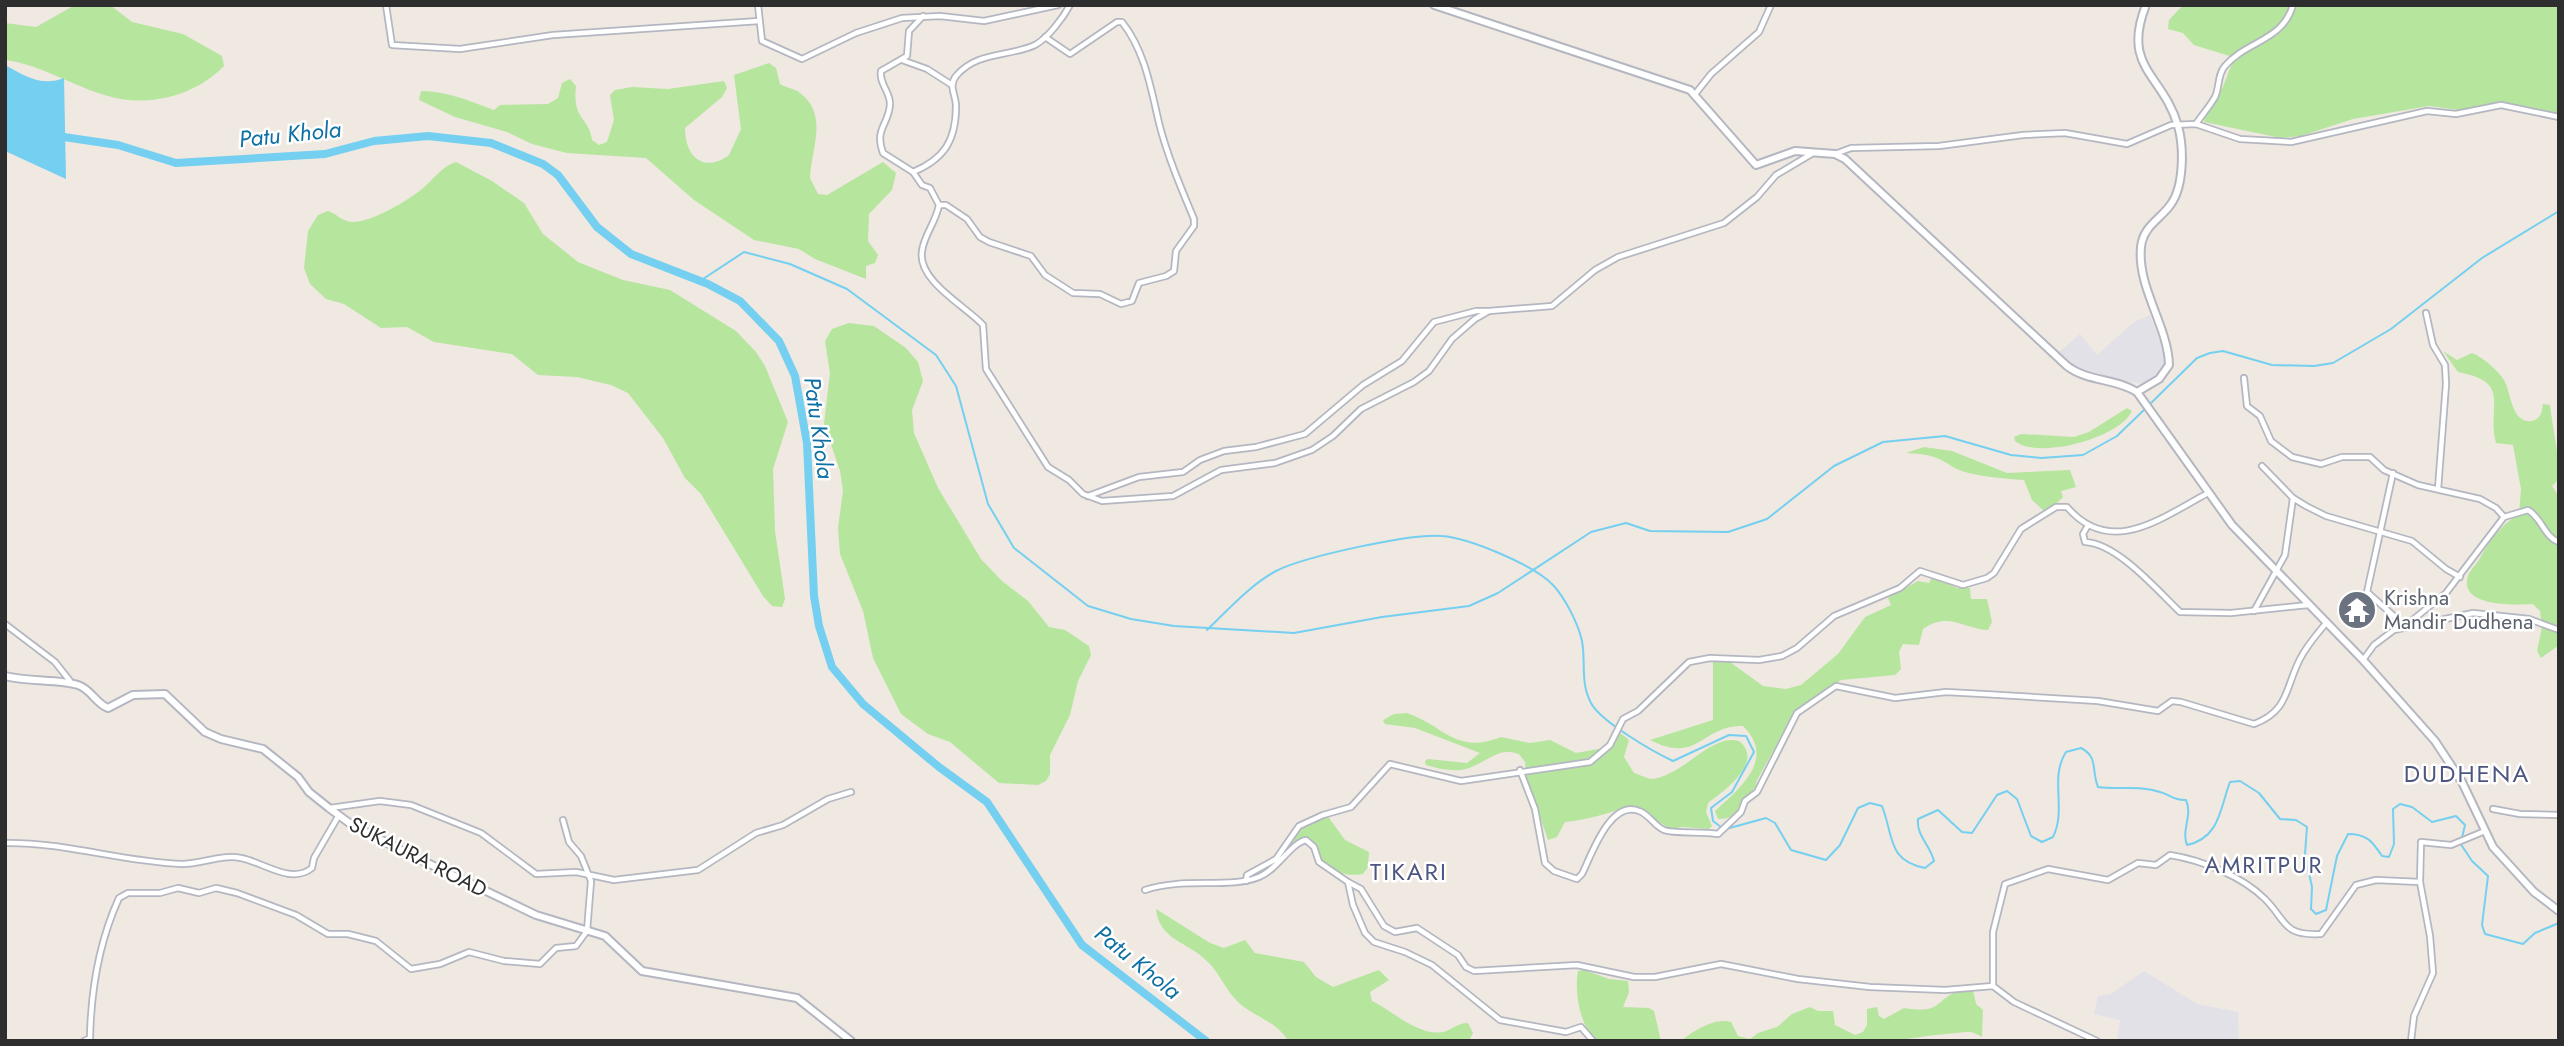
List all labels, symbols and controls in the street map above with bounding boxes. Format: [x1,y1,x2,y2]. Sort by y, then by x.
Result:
water label: Patu Khola [237,112,343,156]
water label: Patu Khola [795,375,843,481]
place label: Krishna Mandir Dudhena [2384,583,2533,637]
temple icon: Krishna Mandir Dudhena [2336,589,2378,631]
district label: DUDHENA [2404,756,2530,791]
street label: SUKAURA ROAD [344,809,492,905]
district label: AMRITPUR [2205,848,2323,882]
district label: TIKARI [1370,854,1448,889]
water label: Patu Khola [1087,917,1189,1008]

